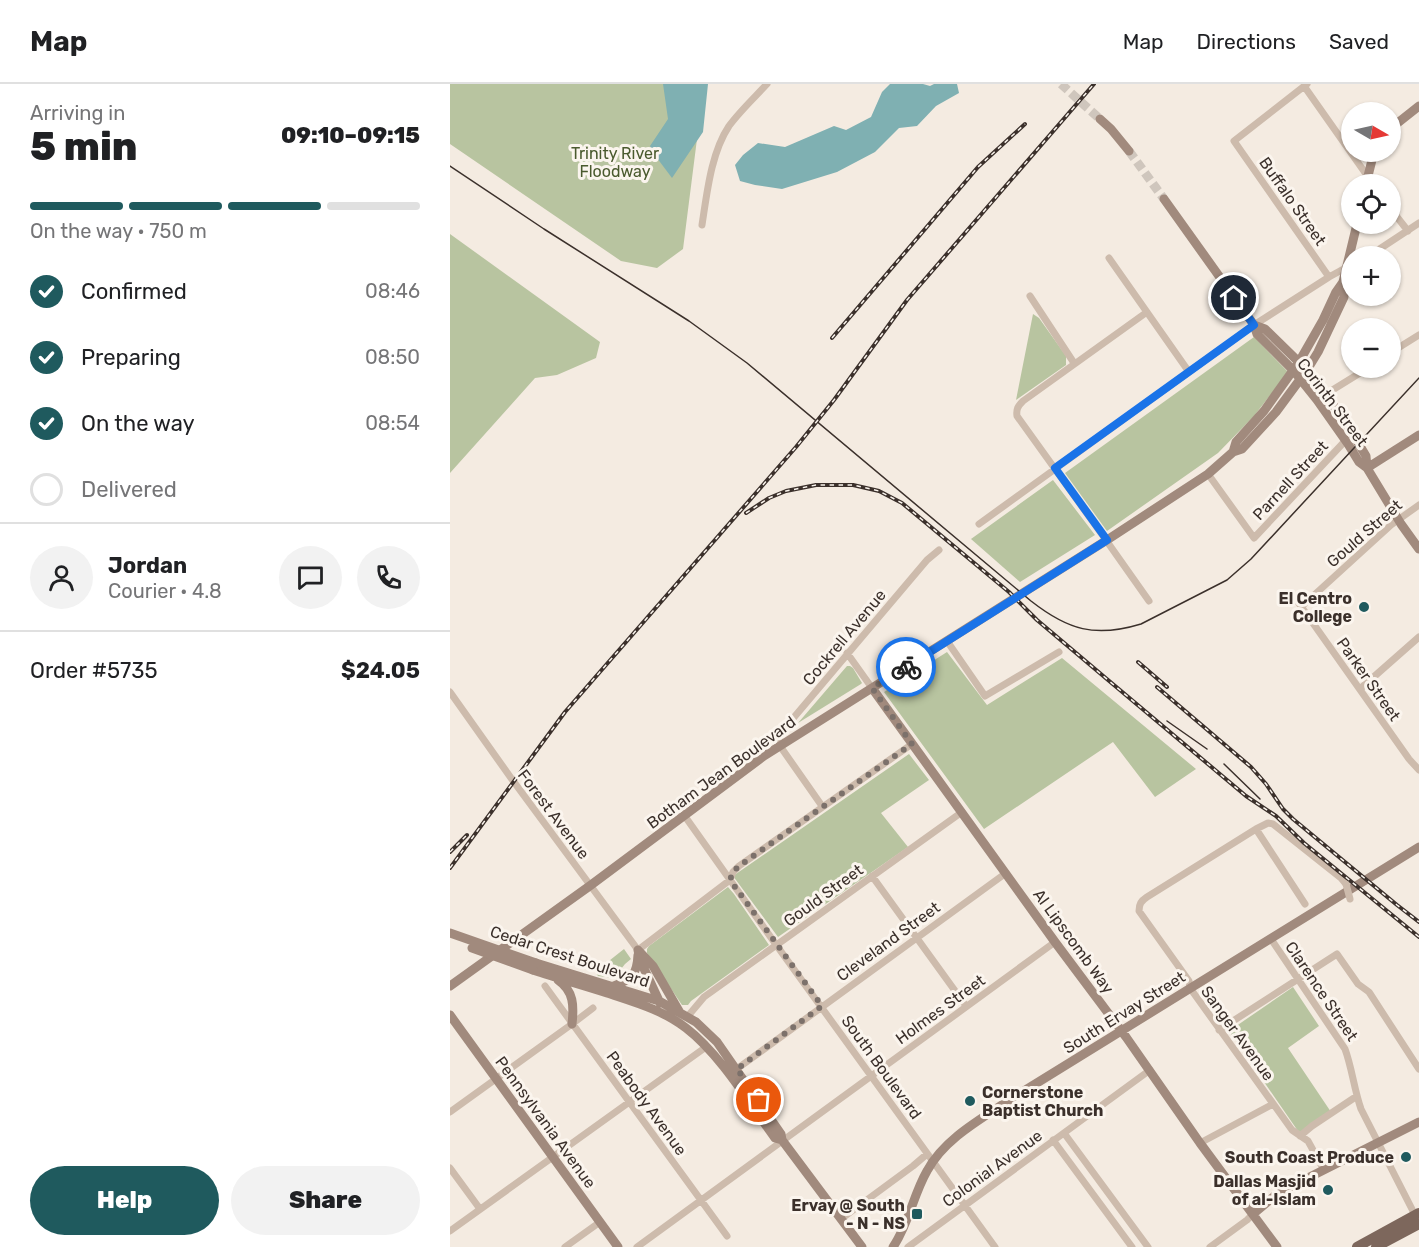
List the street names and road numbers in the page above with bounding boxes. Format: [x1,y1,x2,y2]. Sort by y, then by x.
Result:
street label: Buffalo Street [1255,154,1330,249]
street label: Corinth Street [1293,354,1372,450]
street label: Parnell Street [1249,437,1332,524]
street label: Gould Street [1323,496,1406,571]
street label: Cockrell Avenue [799,586,890,689]
street label: Parker Street [1333,634,1404,725]
street label: Botham Jean Boulevard [643,712,799,833]
street label: Forest Avenue [514,766,593,863]
street label: Gould Street [780,860,867,931]
street label: Al Lipscomb Way [1029,885,1118,997]
street label: Cleveland Street [833,898,944,985]
street label: Cedar Crest Boulevard [488,922,652,991]
street label: Clarence Street [1281,938,1362,1045]
street label: South Ervay Street [1060,967,1189,1058]
street label: Holmes Street [892,971,989,1048]
street label: Sanger Avenue [1197,982,1278,1084]
street label: South Boulevard [838,1012,926,1123]
street label: Peabody Avenue [602,1048,691,1159]
street label: Pennsylvania Avenue [491,1053,600,1192]
street label: Colonial Avenue [939,1126,1046,1211]

